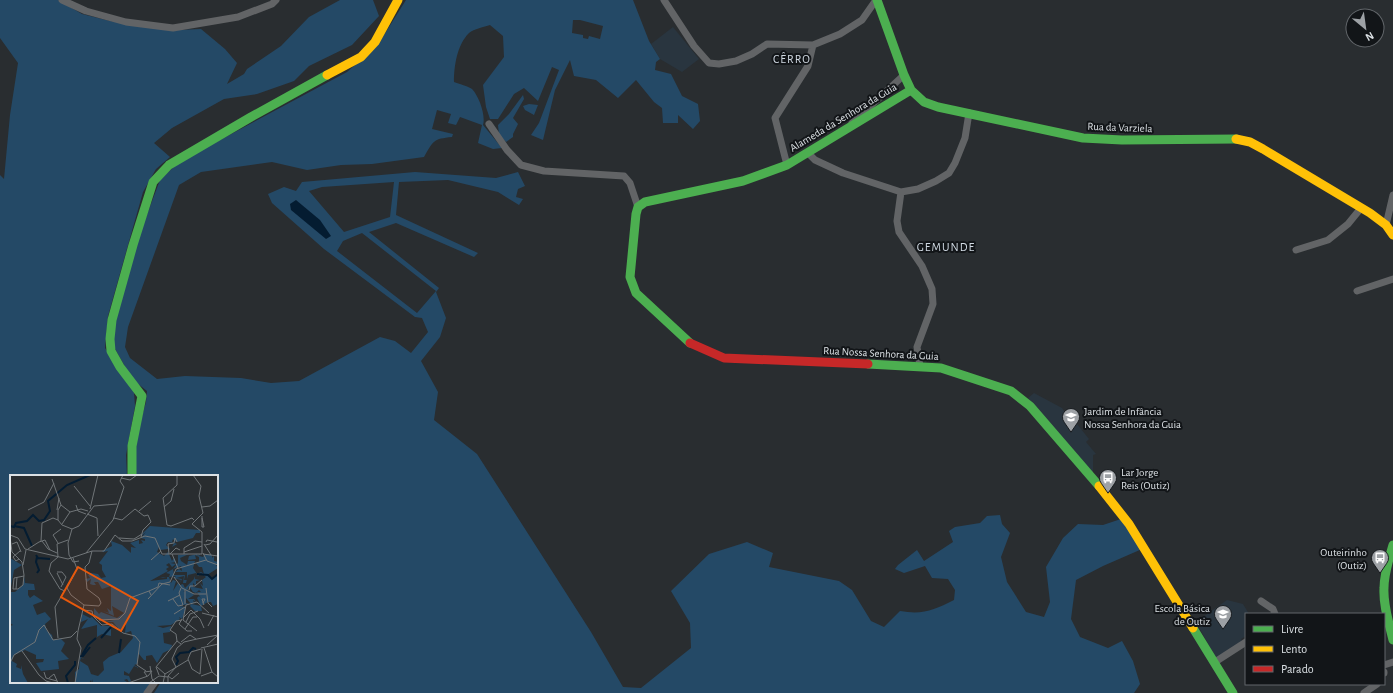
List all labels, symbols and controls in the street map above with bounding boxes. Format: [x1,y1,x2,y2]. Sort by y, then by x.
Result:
north arrow [1345,8,1385,48]
text: N [1364,30,1376,43]
district label: CÊRRO [773,52,811,65]
street label: Alameda da Senhora da Guia [788,81,899,154]
street label: Rua da Varziela [1087,121,1153,134]
district label: GEMUNDE [917,241,975,253]
street label: Rua Nossa Senhora da Guia [823,345,939,362]
place label: Jardim de Infância Nossa Senhora da Guia [1084,406,1181,430]
school or university icon: Jardim de Infância Nossa Senhora da Guia [1061,407,1081,432]
place label: Lar Jorge Reis (Outiz) [1121,467,1170,491]
bus stop icon: Lar Jorge Reis (Outiz) [1098,468,1118,493]
inset map [10,475,218,683]
place label: Outeirinho (Outiz) [1320,547,1367,571]
bus stop icon: Outeirinho (Outiz) [1370,548,1390,573]
place label: Escola Básica de Outiz [1154,603,1210,627]
school or university icon: Escola Básica de Outiz [1213,604,1233,629]
legend [1245,613,1385,685]
text: Livre [1281,623,1303,635]
text: Lento [1281,643,1307,655]
text: Parado [1281,663,1314,675]

